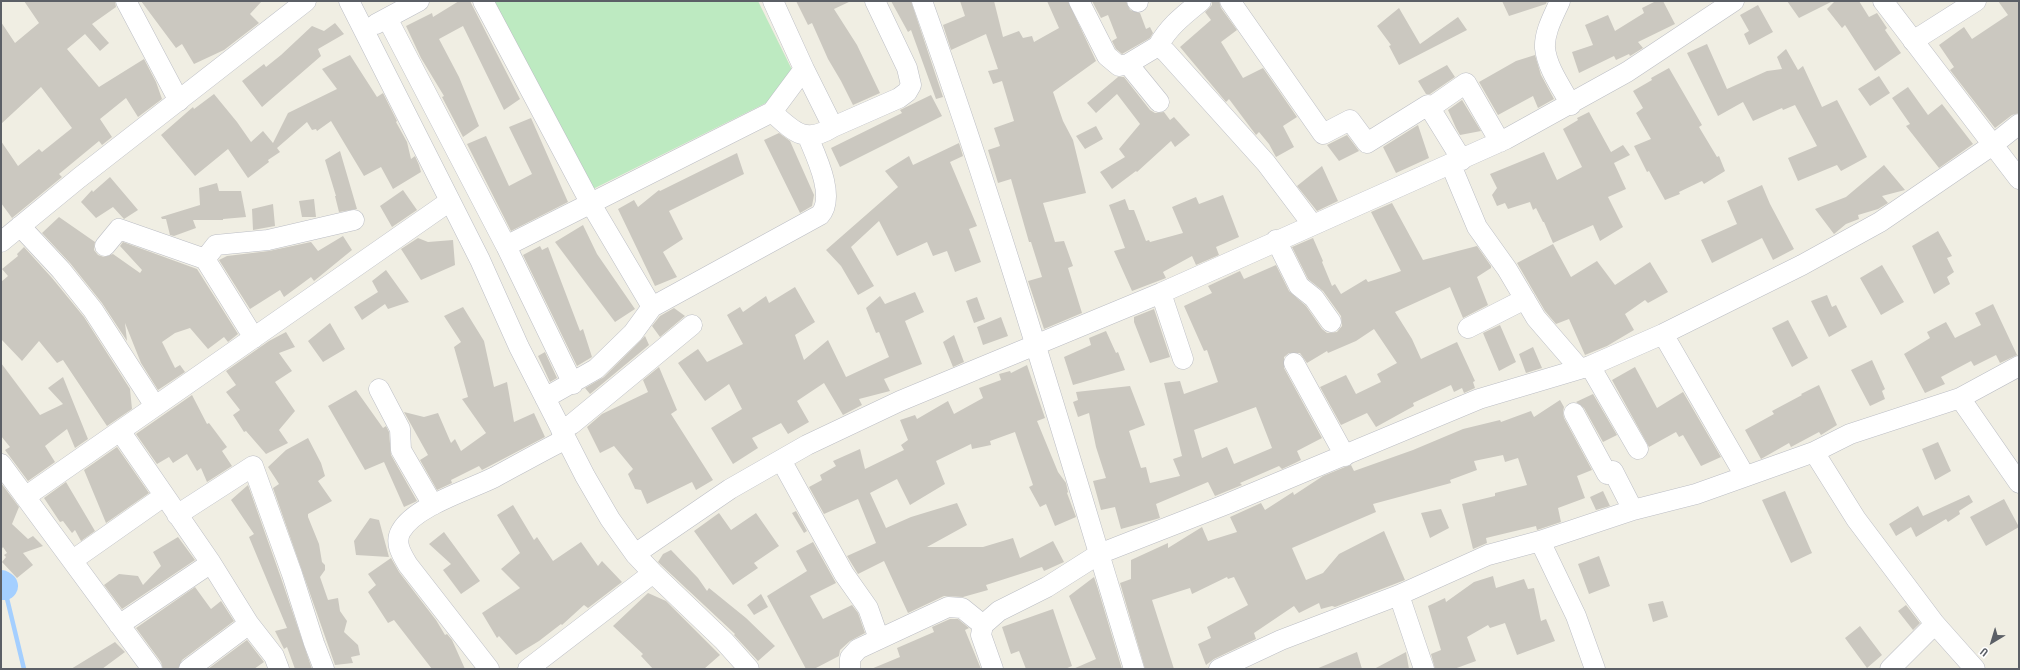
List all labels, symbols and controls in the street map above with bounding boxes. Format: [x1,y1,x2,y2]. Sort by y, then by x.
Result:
north arrow [1972,622,2012,662]
text: U [1978,645,1991,659]

